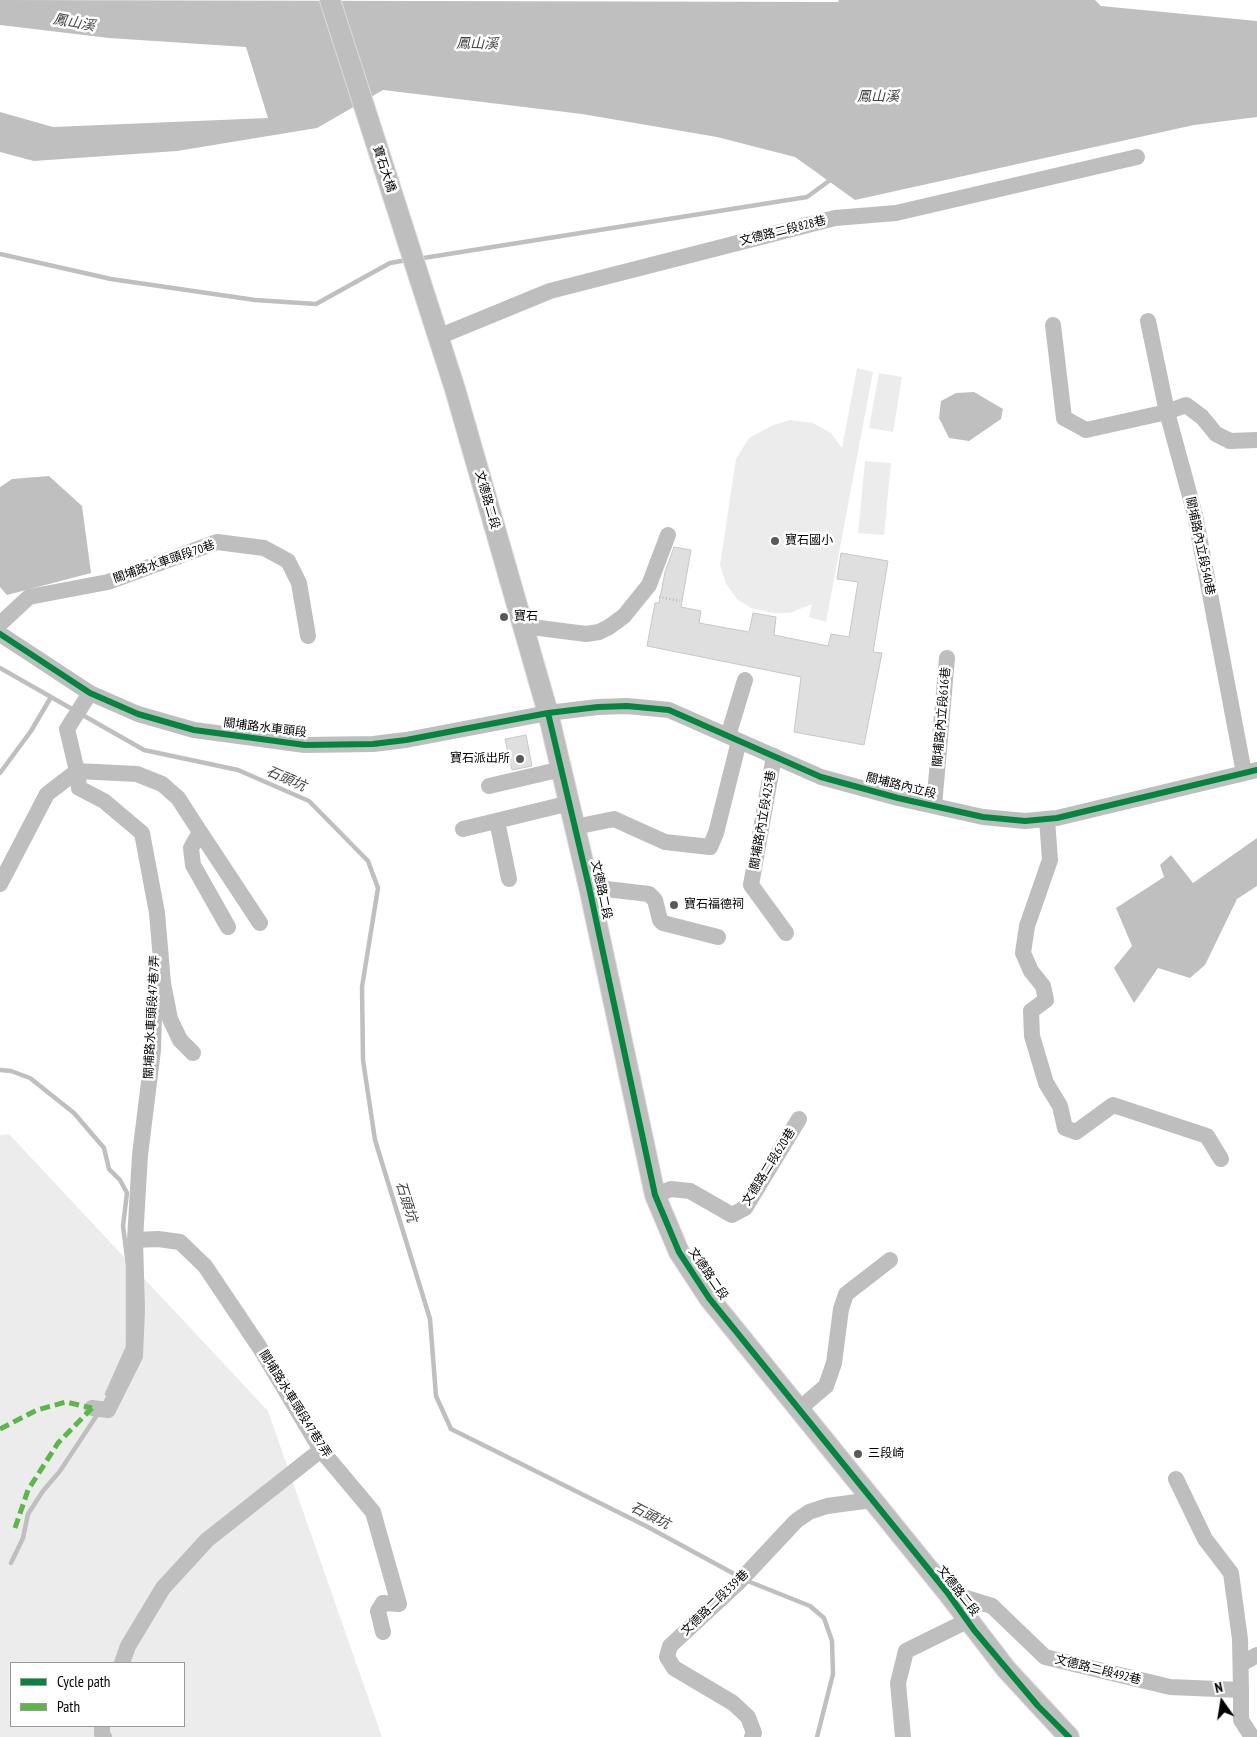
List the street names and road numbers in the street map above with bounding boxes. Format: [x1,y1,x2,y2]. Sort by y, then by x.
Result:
street label: 寶石大橋 [370,144,398,194]
street label: 文德路二段828巷 [738,213,828,249]
street label: 文德路二段 [472,469,502,531]
street label: 關埔路內立段540巷 [1183,495,1217,597]
street label: 關埔路水車頭段70巷 [111,538,217,586]
street label: 關埔路內立段616巷 [930,666,954,768]
street label: 關埔路水車頭段 [222,716,308,740]
street label: 關埔路內立段425巷 [747,769,779,871]
street label: 關埔路內立段 [864,770,938,802]
street label: 文德路二段 [588,859,614,921]
street label: 關埔路水車頭段47巷7弄 [142,955,162,1079]
street label: 文德路二段620巷 [740,1126,798,1208]
street label: 文德路二段 [685,1245,731,1303]
street label: 關埔路水車頭段47巷7弄 [256,1348,334,1460]
street label: 文德路二段 [934,1563,982,1619]
street label: 文德路二段339巷 [678,1567,752,1639]
street label: 文德路二段492巷 [1053,1652,1143,1688]

